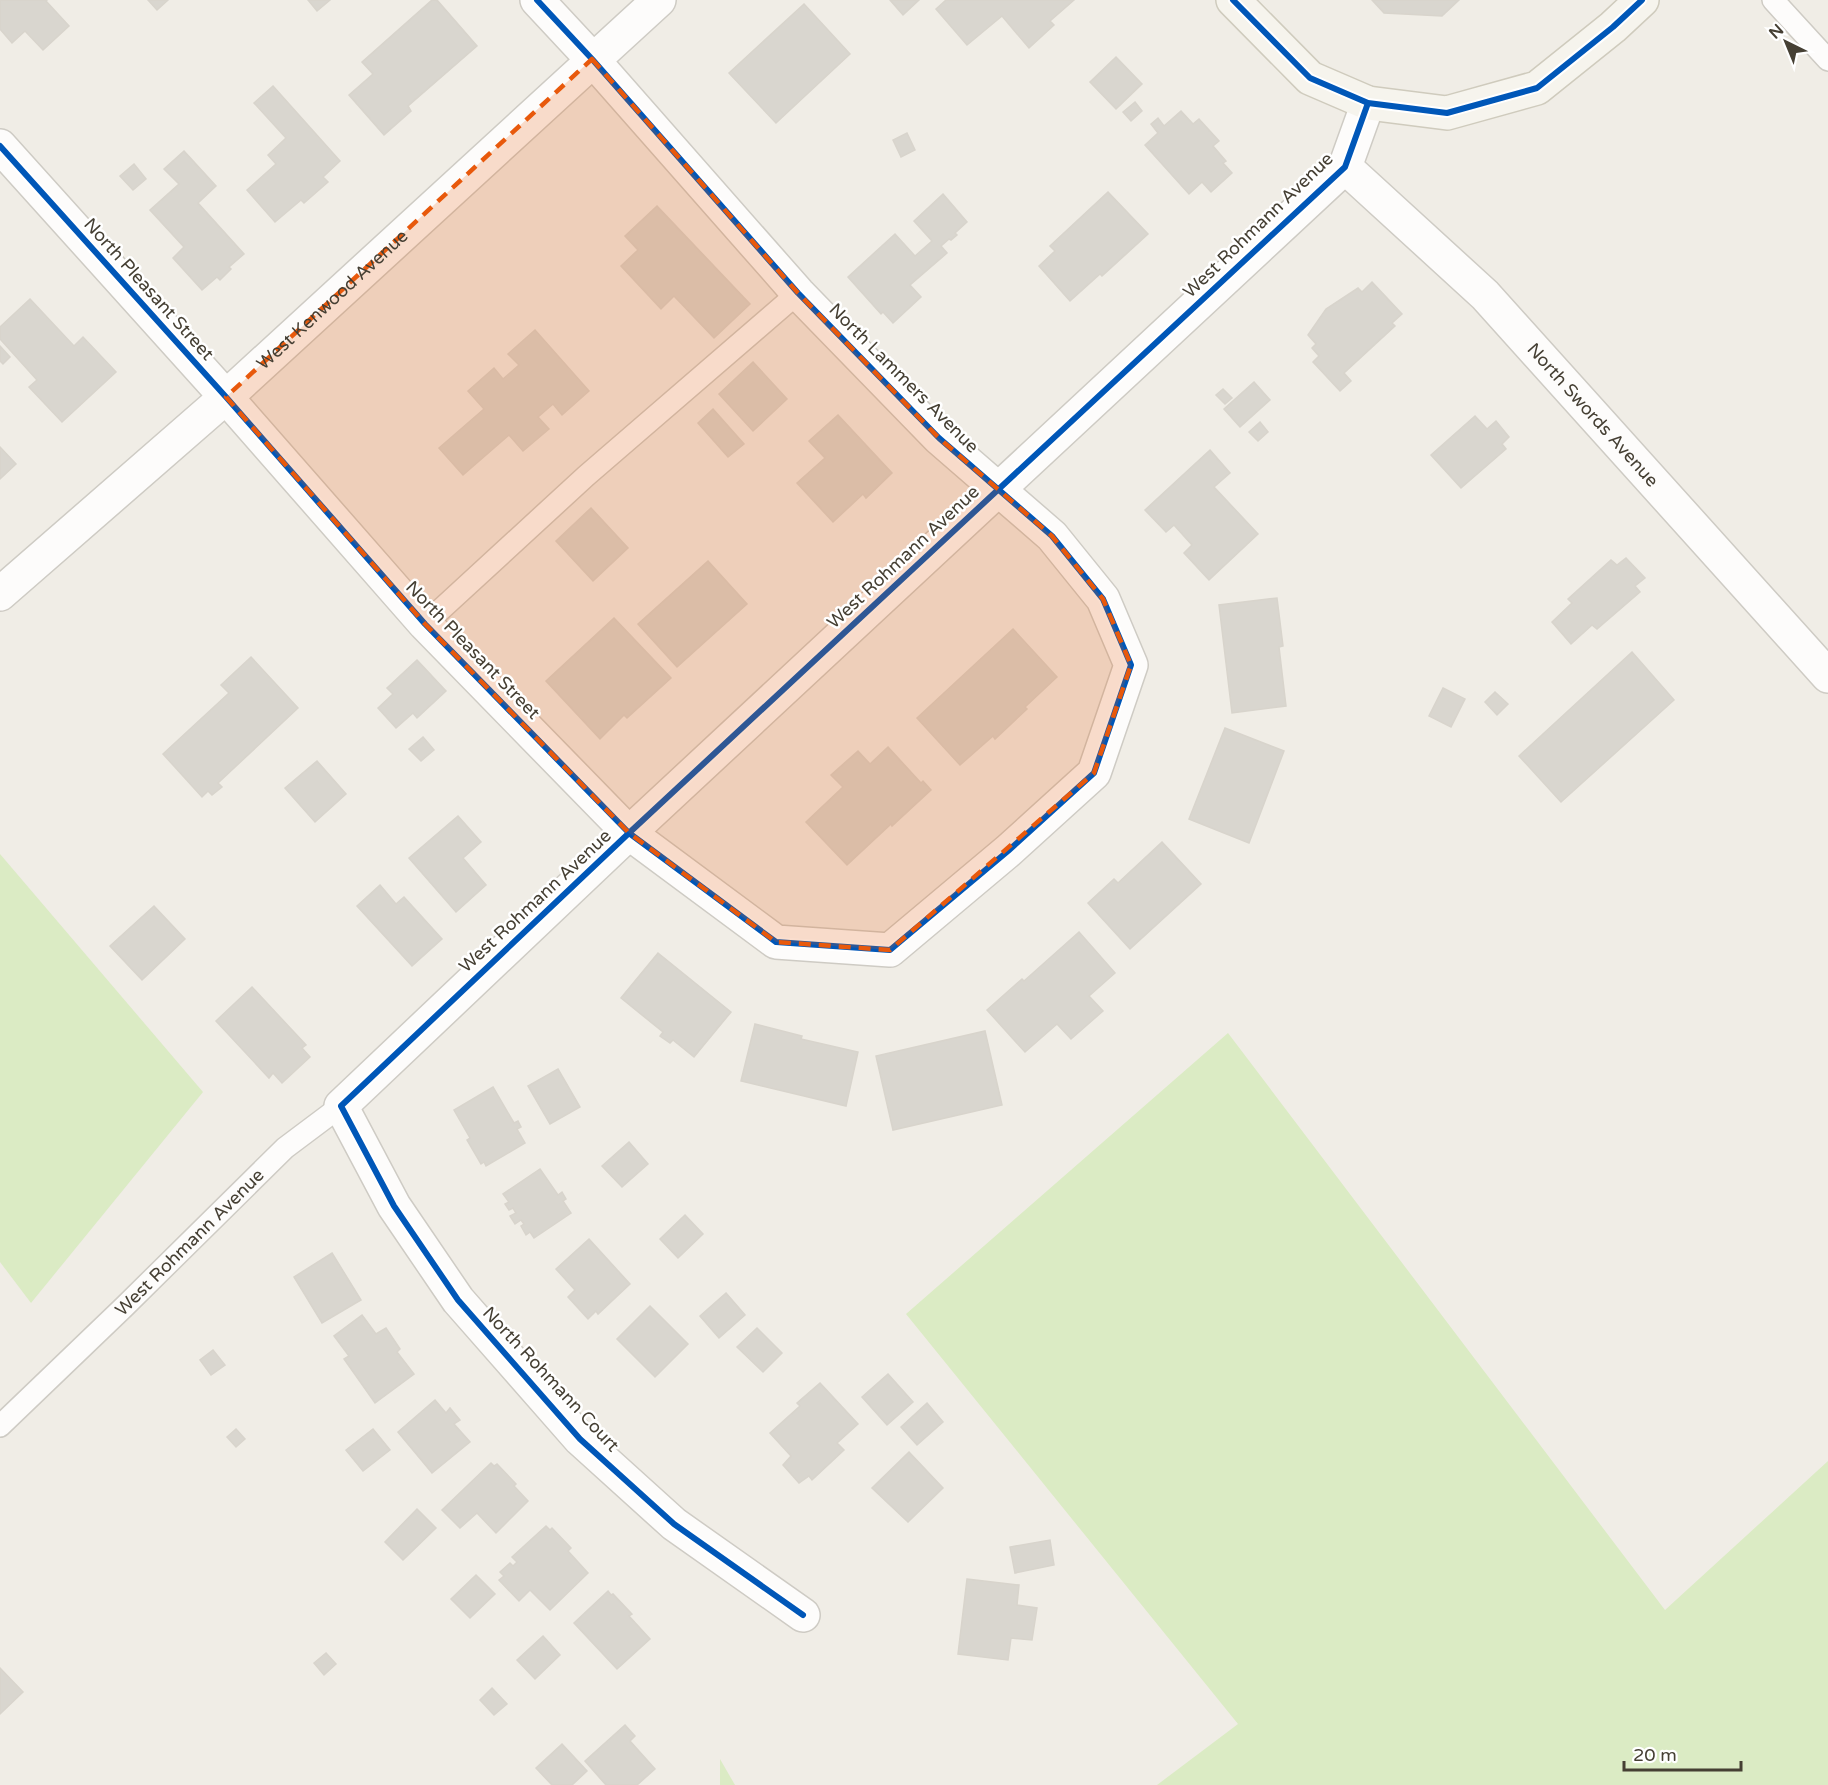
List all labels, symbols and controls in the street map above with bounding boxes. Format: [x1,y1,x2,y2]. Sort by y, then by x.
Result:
north arrow [1756,12,1816,72]
text: N [1765,20,1788,43]
street label: West Rohmann Avenue [1178,148,1338,302]
street label: North Pleasant Street [79,213,219,365]
street label: West Kenwood Avenue [252,225,412,374]
street label: North Lammers Avenue [824,298,984,458]
street label: North Swords Avenue [1523,338,1663,491]
street label: West Rohmann Avenue [822,481,984,633]
street label: North Pleasant Street [401,576,545,724]
street label: West Rohmann Avenue [454,825,616,977]
street label: West Rohmann Avenue [111,1164,269,1320]
street label: North Rohmann Court [478,1302,624,1456]
scale bar [1624,1734,1741,1772]
text: 20 m [1633,1744,1677,1766]

